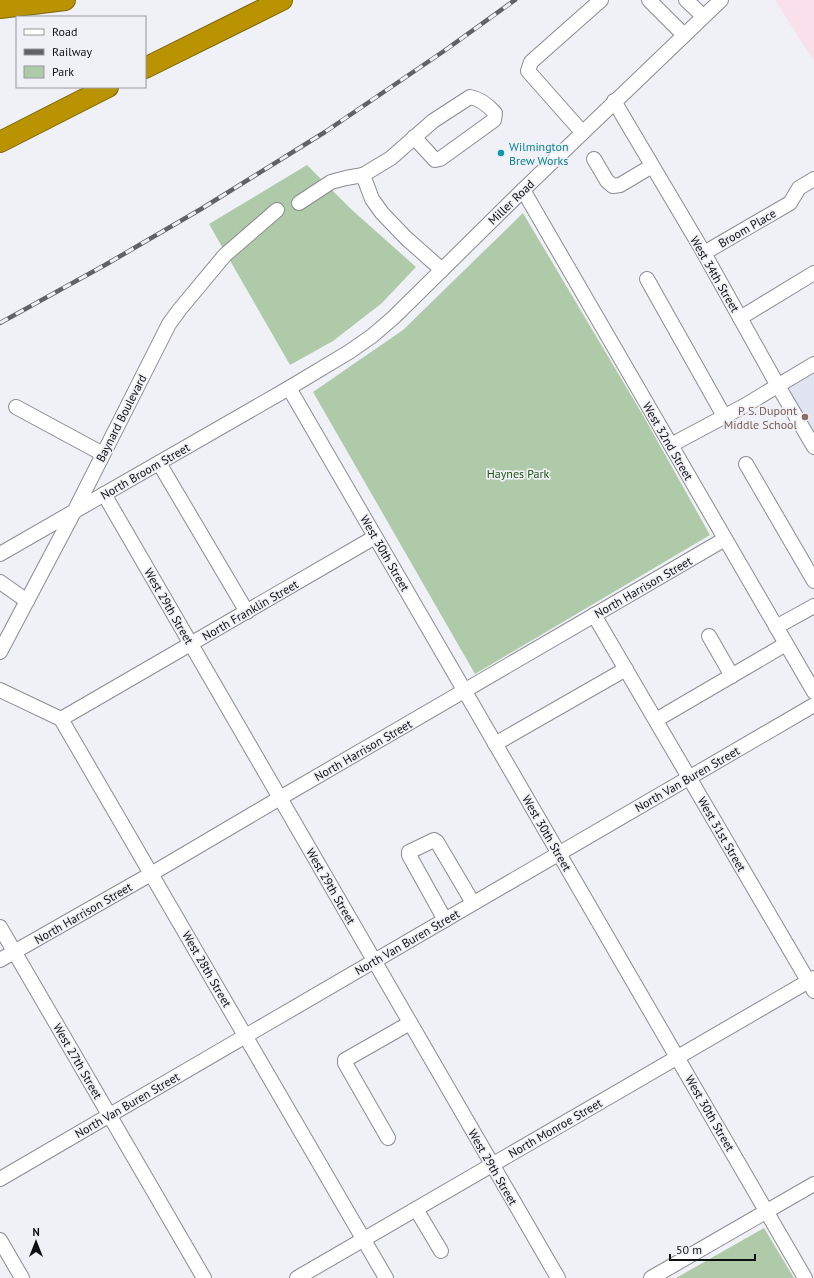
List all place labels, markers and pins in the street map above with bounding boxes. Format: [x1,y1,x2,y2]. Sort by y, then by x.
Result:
place label: Wilmington Brew Works [509,139,569,168]
marker: Wilmington Brew Works [496,148,506,158]
place label: P. S. Dupont Middle School [724,403,797,432]
marker: P. S. Dupont Middle School [800,412,810,422]

